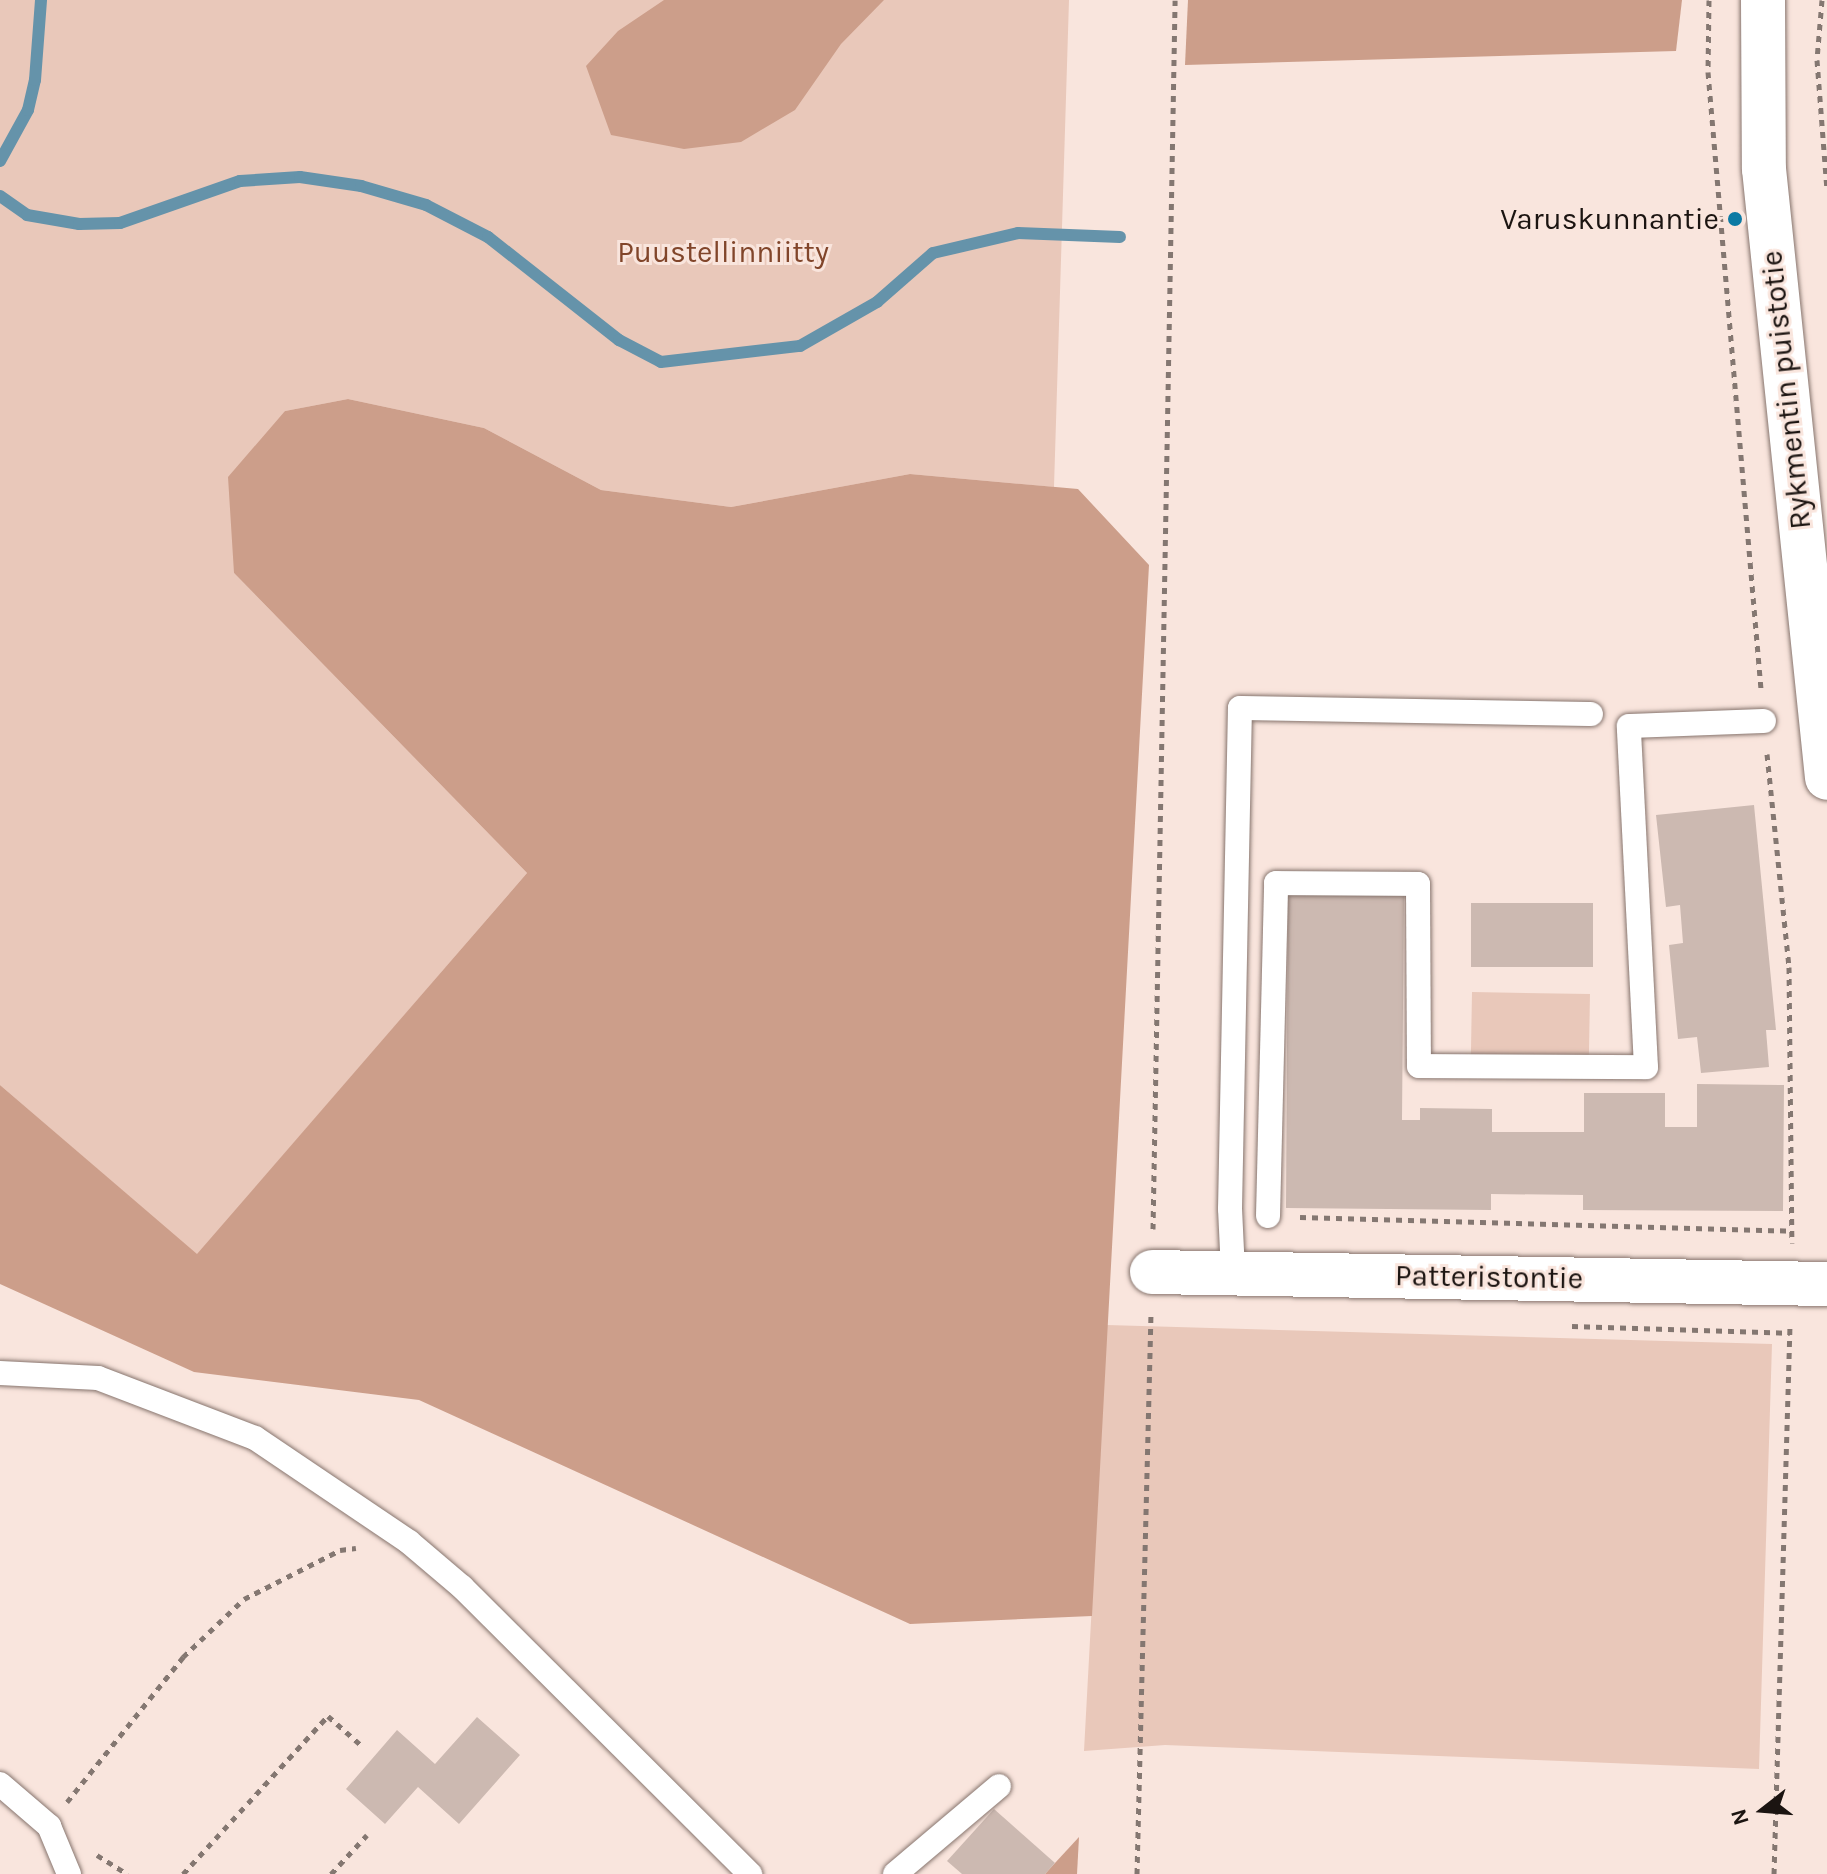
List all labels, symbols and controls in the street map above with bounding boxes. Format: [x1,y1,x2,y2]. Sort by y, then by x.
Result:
place label: Varuskunnantie [1500,201,1719,237]
marker: Varuskunnantie [1726,210,1744,228]
park label: Puustellinniitty [617,234,829,270]
street label: Rykmentin puistotie [1753,249,1819,531]
street label: Patteristontie [1395,1257,1583,1297]
north arrow [1723,1770,1803,1850]
text: N [1725,1806,1755,1828]

